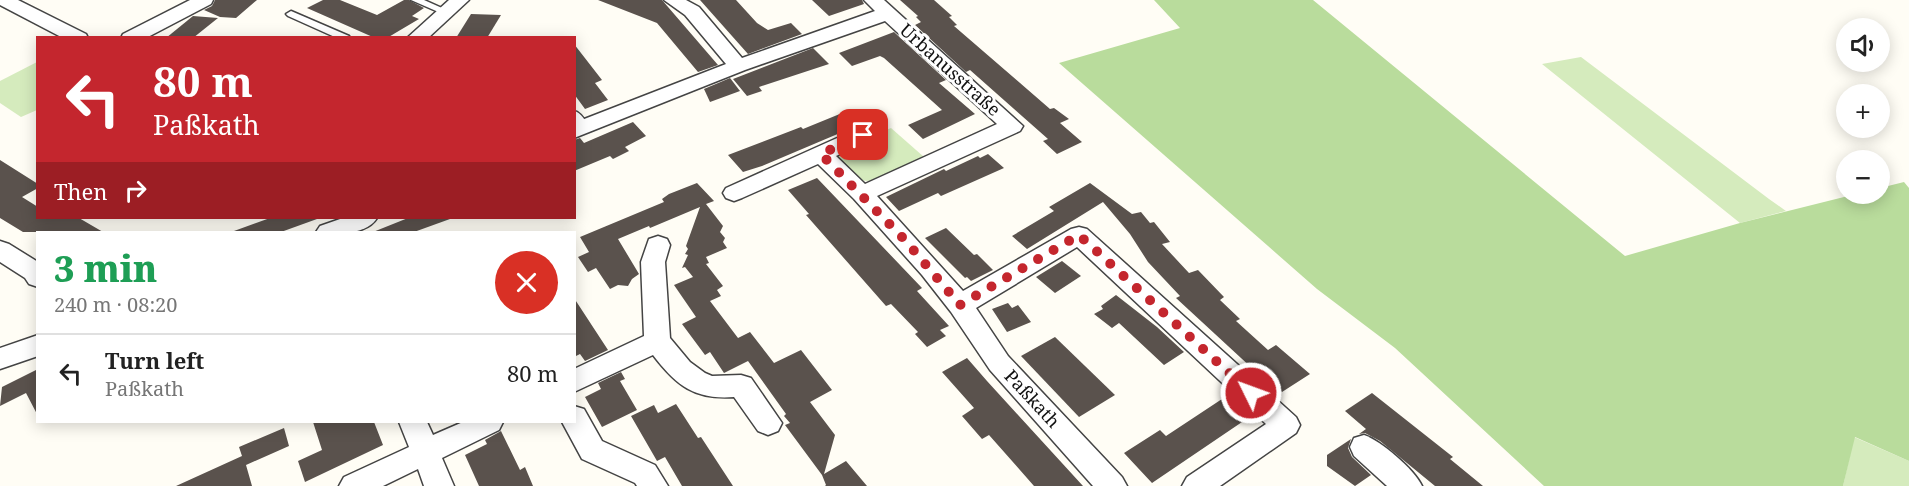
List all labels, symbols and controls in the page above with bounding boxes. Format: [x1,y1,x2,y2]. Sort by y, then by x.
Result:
street label: Urbanusstraße [895,18,1006,121]
map controls [1836,18,1890,204]
button: sound [1836,18,1890,72]
text: 80 m [153,52,253,109]
icon: left [54,60,132,138]
button: + [1836,84,1890,138]
text: Paßkath [153,106,260,143]
pin [837,109,888,160]
icon: arrive [846,118,879,151]
button: − [1836,150,1890,204]
icon: right [119,174,152,207]
text: Then [54,176,107,206]
text: 3 min [54,244,157,293]
button: close [495,251,558,314]
text: 240 m · 08:20 [54,291,177,318]
text: Turn left [105,345,204,375]
icon: left [54,357,87,390]
text: 80 m [507,358,558,388]
position arrow [1219,361,1283,425]
street label: Paßkath [1000,364,1066,432]
text: Paßkath [105,375,184,402]

